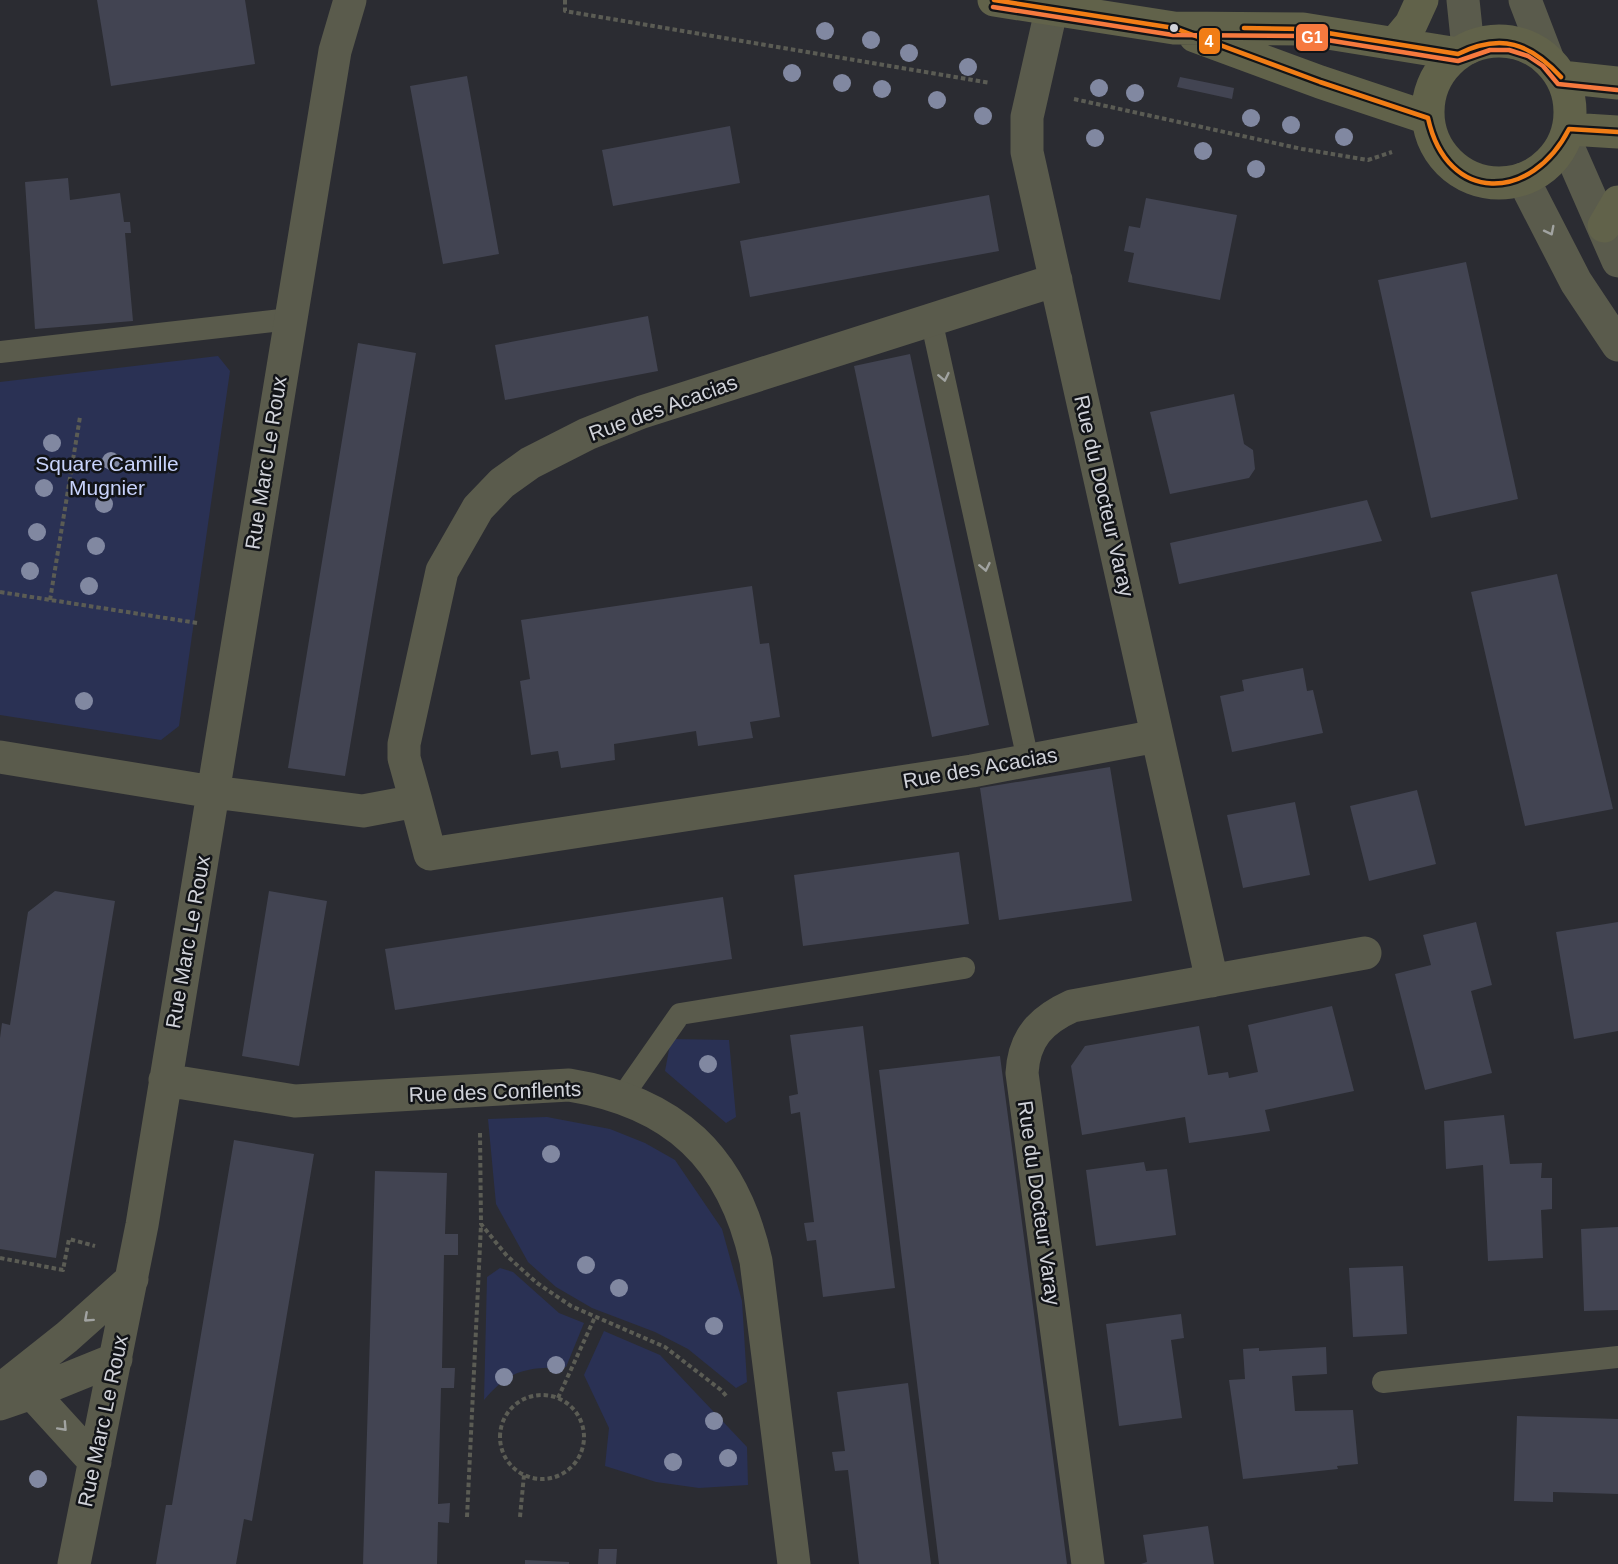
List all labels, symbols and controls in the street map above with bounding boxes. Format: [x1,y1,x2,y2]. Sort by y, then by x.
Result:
unlabelled marker [1168,22,1180,34]
line badge: G1 [1295,23,1329,52]
line badge: 4 [1198,27,1221,55]
text: G1 [1301,29,1323,46]
text: 4 [1205,33,1214,50]
one-way arrow [1543,225,1554,236]
street label: Rue des Acacias [585,370,740,445]
one-way arrow [936,371,949,381]
street label: Rue Marc Le Roux [240,374,291,551]
street label: Rue du Docteur Varay [1070,393,1139,599]
park label: Square Camille Mugnier [35,452,179,499]
one-way arrow [978,562,991,572]
street label: Rue des Acacias [901,743,1059,792]
street label: Rue Marc Le Roux [161,853,214,1030]
street label: Rue des Conflents [408,1077,582,1106]
street label: Rue du Docteur Varay [1014,1099,1065,1307]
one-way arrow [84,1311,95,1322]
street label: Rue Marc Le Roux [73,1332,132,1509]
one-way arrow [56,1421,67,1431]

